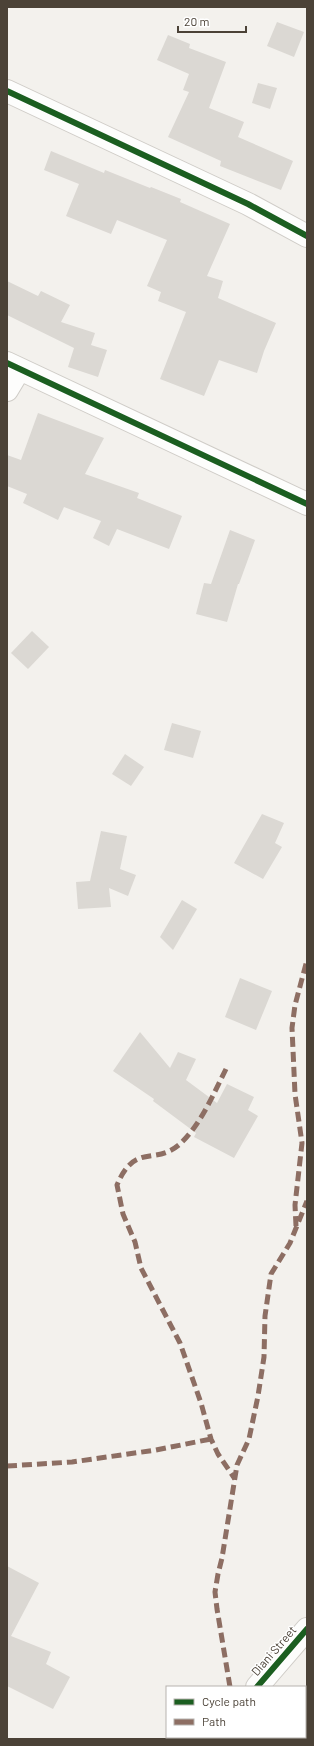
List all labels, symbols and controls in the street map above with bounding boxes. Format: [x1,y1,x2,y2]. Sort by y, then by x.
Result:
scale bar [178,8,246,34]
text: 20 m [184,14,210,28]
street label: Diani Street [248,1623,299,1678]
legend [166,1686,306,1738]
text: Cycle path [202,1694,256,1708]
text: Path [202,1714,226,1728]

